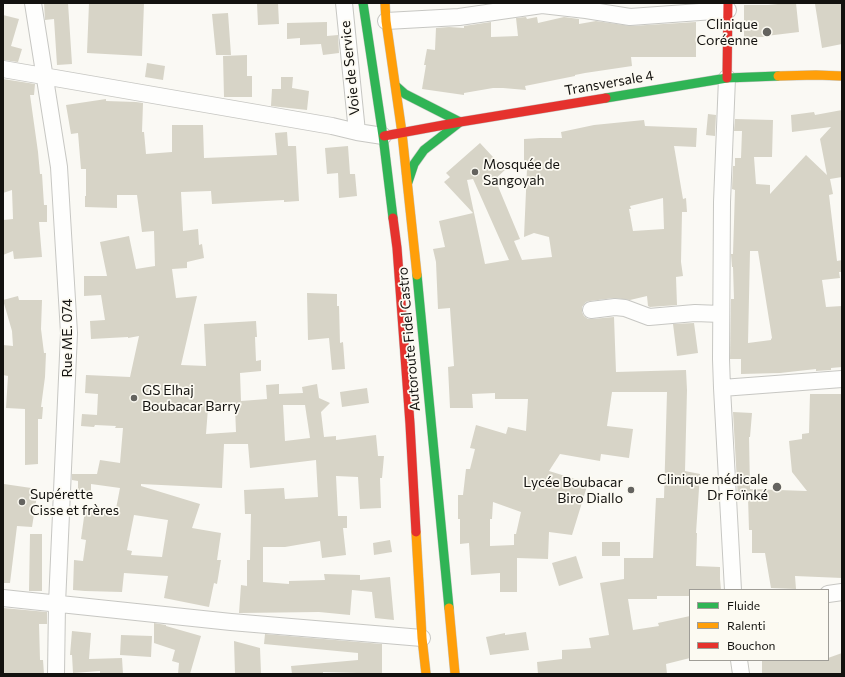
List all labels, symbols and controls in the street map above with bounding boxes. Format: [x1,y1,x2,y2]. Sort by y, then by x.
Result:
place label: Clinique Coréenne [696,16,758,48]
street label: Voie de Service [337,20,363,116]
marker: Clinique Coréenne [761,26,773,38]
street label: Transversale 4 [563,67,655,99]
place label: Mosquée de Sangoyah [483,156,560,188]
marker: Mosquée de Sangoyah [470,167,480,177]
street label: Autoroute Fidel Castro [394,266,424,412]
street label: Rue ME. 074 [59,299,75,377]
place label: GS Elhaj Boubacar Barry [142,382,240,414]
marker: GS Elhaj Boubacar Barry [129,393,139,403]
place label: Clinique médicale Dr Foïnké [657,471,768,504]
place label: Lycée Boubacar Biro Diallo [523,474,623,506]
marker: Clinique médicale Dr Foïnké [771,481,783,493]
marker: Lycée Boubacar Biro Diallo [626,485,636,495]
place label: Supérette Cisse et frères [30,486,119,518]
marker: Supérette Cisse et frères [17,497,27,507]
legend [689,589,829,661]
text: Fluide [727,598,760,612]
text: Ralenti [727,618,766,632]
text: Bouchon [727,638,775,652]

